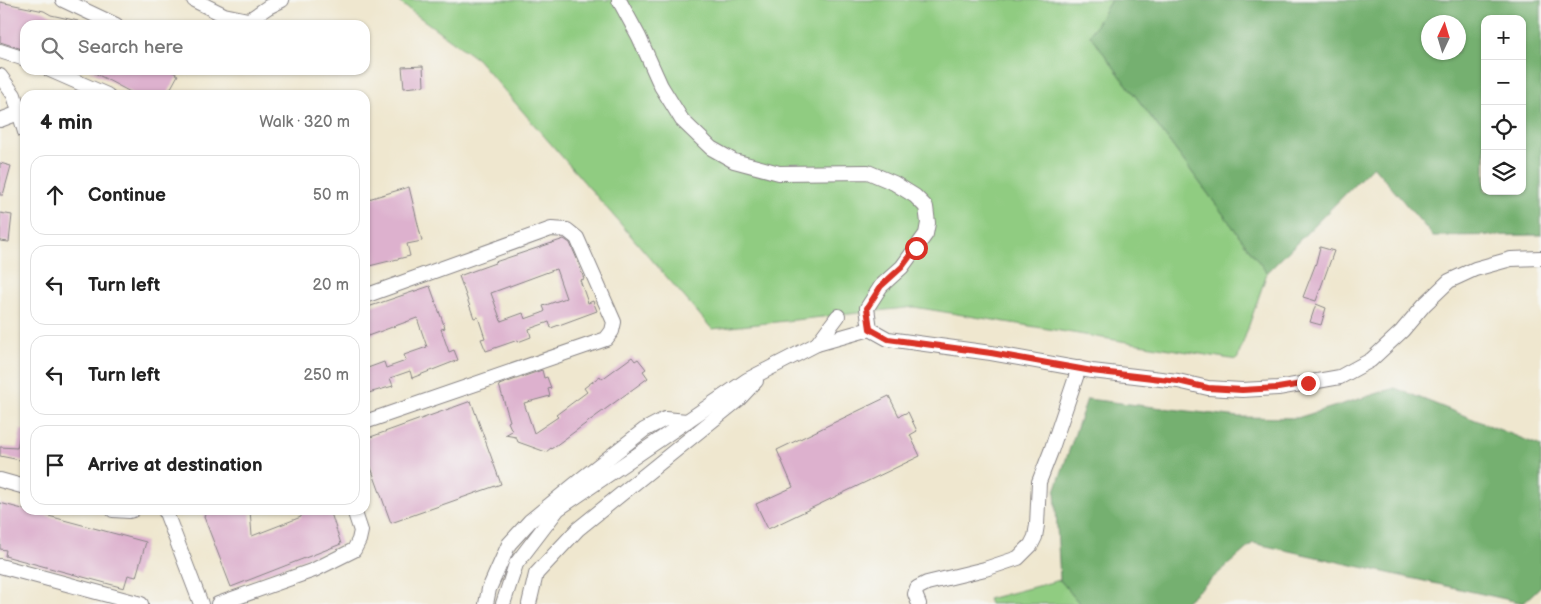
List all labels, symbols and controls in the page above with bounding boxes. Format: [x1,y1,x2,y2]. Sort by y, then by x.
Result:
north arrow [1421,15,1466,60]
map controls [1481,15,1526,195]
button: + [1481,15,1526,60]
search box [20,20,370,75]
icon: search [38,34,66,62]
text: Search here [78,36,183,59]
button: − [1481,60,1526,105]
button: locate [1481,105,1526,150]
text: 4 min [40,110,93,135]
text: Walk · 320 m [259,113,350,132]
button: layers [1481,150,1526,195]
icon: ahead [41,181,69,209]
text: Continue [88,184,166,207]
text: 50 m [313,186,349,205]
route start [905,237,928,260]
icon: left [41,271,69,299]
text: Turn left [88,274,160,297]
text: 20 m [313,276,349,295]
icon: left [41,361,69,389]
text: Turn left [88,364,160,387]
text: 250 m [303,366,349,385]
route end [1297,372,1320,395]
icon: arrive [41,451,69,479]
text: Arrive at destination [88,454,263,477]

